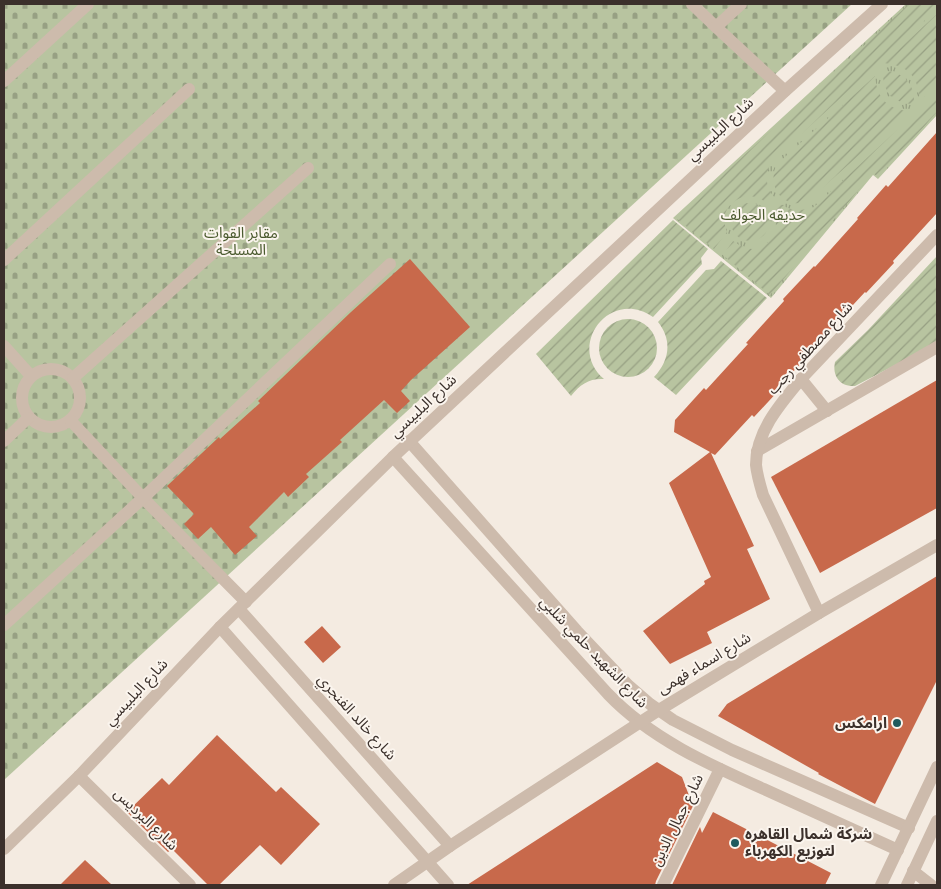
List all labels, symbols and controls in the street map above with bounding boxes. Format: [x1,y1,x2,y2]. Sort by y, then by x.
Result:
street label: شارع البلبيسي [682,93,759,167]
park label: حديقه الجولف [721,205,805,224]
park label: مقابر القوات المسلحة [204,223,278,259]
street label: شارع مصطفي رجب [763,297,859,400]
street label: شارع البلبيسي [385,370,462,444]
street label: شارع الشهيد حلمي شلبي [534,592,653,714]
street label: شارع اسماء فهمى [654,627,756,700]
street label: شارع البلبيسي [100,654,174,731]
street label: شارع خالد الفنجري [312,670,401,766]
place label: ارامكس [835,713,887,732]
marker: ارامكس [891,717,903,729]
street label: شارع جمال الدين [646,770,710,870]
street label: شارع البرديس [108,783,183,856]
place label: شركة شمال القاهره لتوزيع الكهرباء [745,824,872,862]
marker: شركة شمال القاهره لتوزيع الكهرباء [729,837,741,849]

